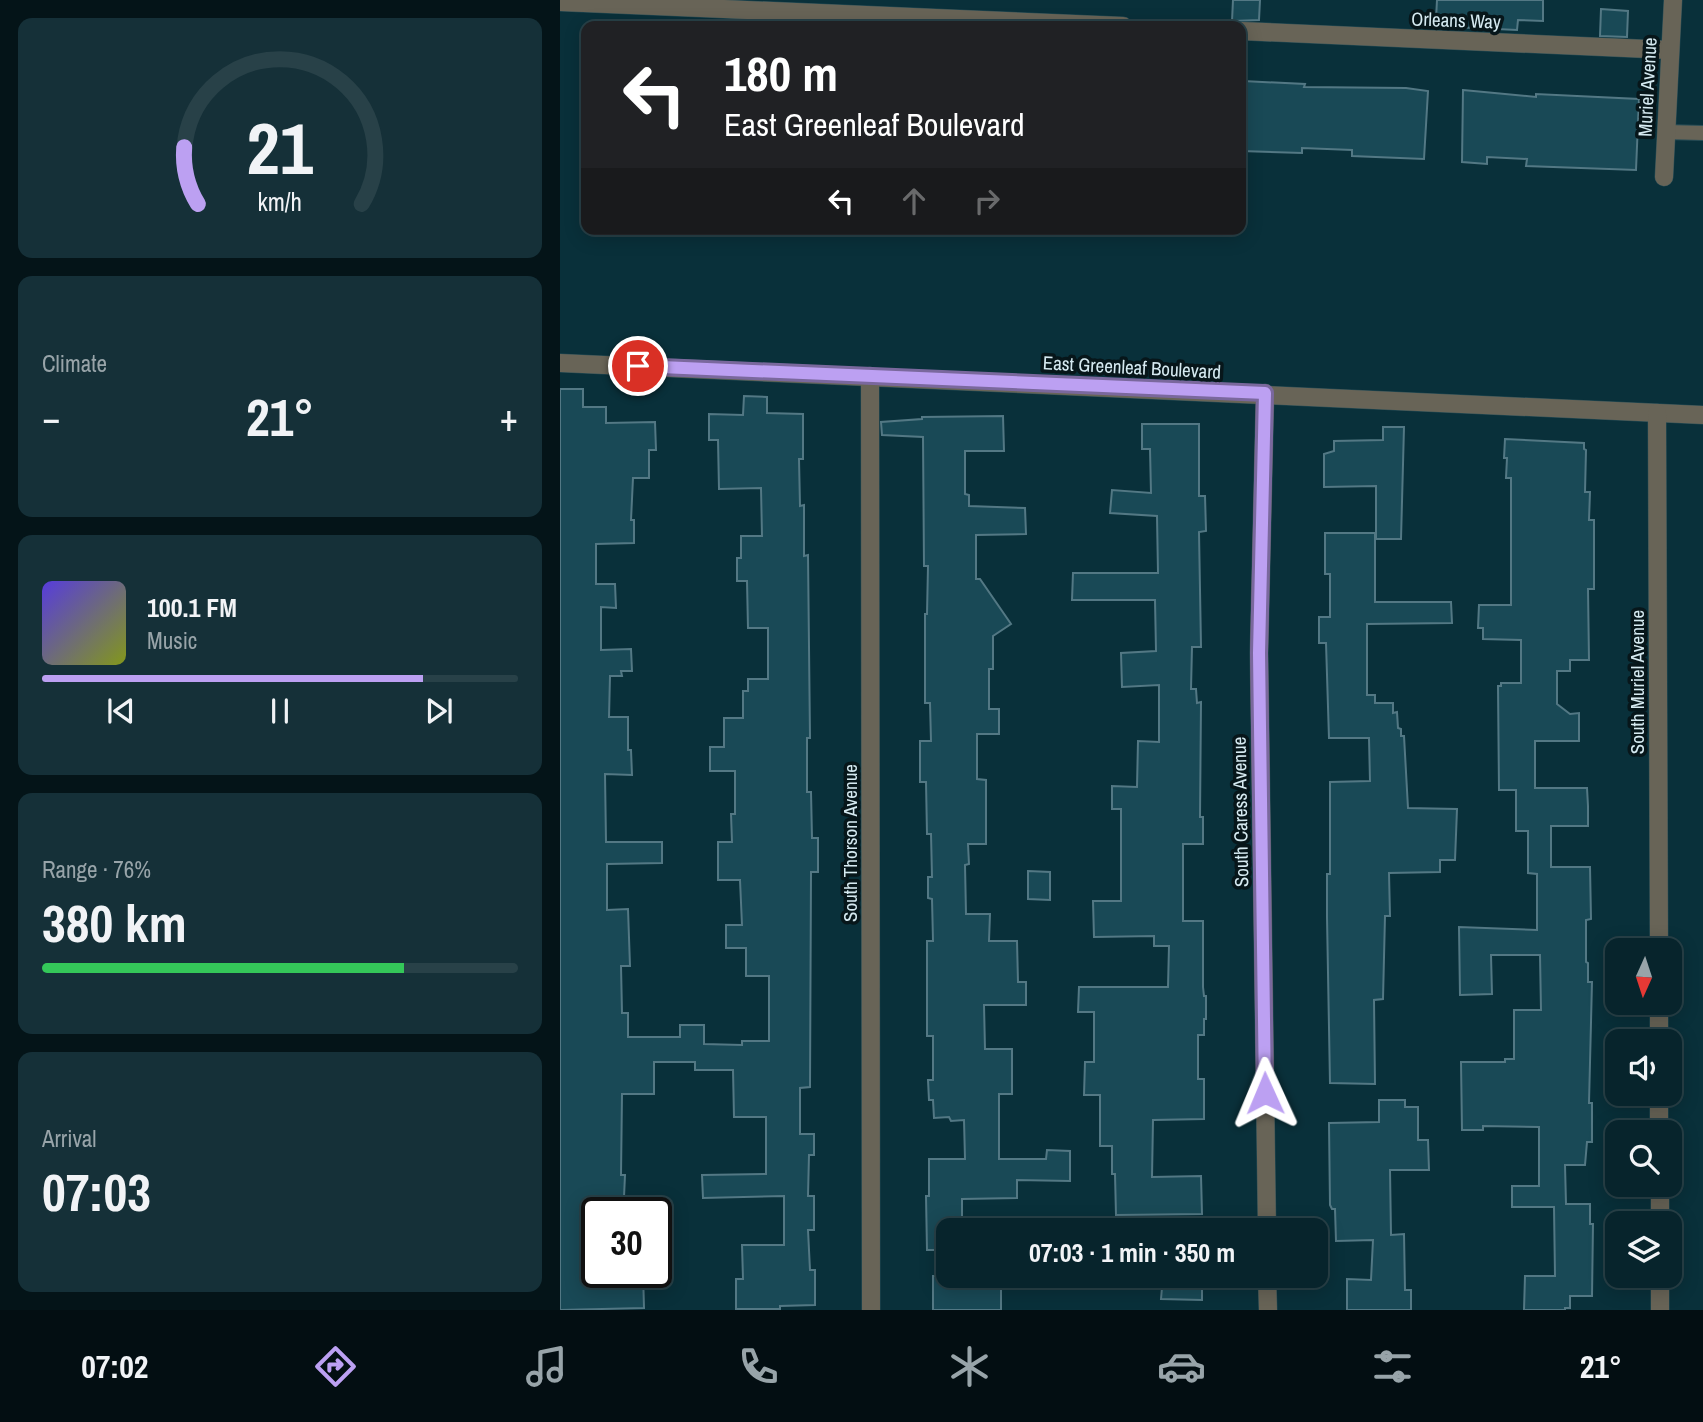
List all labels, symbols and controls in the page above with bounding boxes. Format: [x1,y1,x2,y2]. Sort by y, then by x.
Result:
street label: Orleans Way [1411,5,1501,35]
street label: Muriel Avenue [1631,37,1663,137]
text: 180 m [724,40,838,106]
icon: left [609,49,700,140]
text: 21 [247,100,314,198]
text: East Greenleaf Boulevard [724,103,1024,146]
icon: left [822,182,860,220]
icon: ahead [895,182,933,220]
icon: right [968,182,1006,220]
text: km/h [258,185,302,219]
pin [608,336,668,396]
icon: arrive [619,347,657,385]
text: Climate [42,348,107,379]
street label: East Greenleaf Boulevard [1042,349,1222,385]
text: 21° [246,382,314,452]
text: − [42,392,60,443]
text: + [500,392,518,443]
text: 100.1 FM [147,590,237,625]
street label: South Muriel Avenue [1624,610,1650,754]
text: Music [147,625,197,656]
icon: previous [102,692,140,730]
icon: pause [261,692,299,730]
icon: next [420,692,458,730]
street label: South Caress Avenue [1226,737,1254,887]
street label: South Thorson Avenue [837,764,863,922]
text: Range · 76% [42,854,151,885]
text: 380 km [42,888,187,958]
north arrow [1605,938,1682,1015]
map controls [1605,938,1682,1288]
button: sound [1605,1029,1682,1106]
position arrow [1228,1056,1302,1130]
button: search [1605,1120,1682,1197]
text: Arrival [42,1123,97,1154]
text: 07:03 [42,1157,151,1227]
speed limit sign: 30 [581,1197,672,1288]
button: layers [1605,1211,1682,1288]
text: 07:03 · 1 min · 350 m [1029,1235,1235,1270]
icon: directions [311,1342,360,1391]
icon: music [522,1342,571,1391]
icon: phone [734,1342,783,1391]
icon: climate [945,1342,994,1391]
icon: car [1157,1342,1206,1391]
icon: filters [1368,1342,1417,1391]
text: 07:02 [81,1345,148,1388]
text: 21° [1580,1345,1622,1388]

